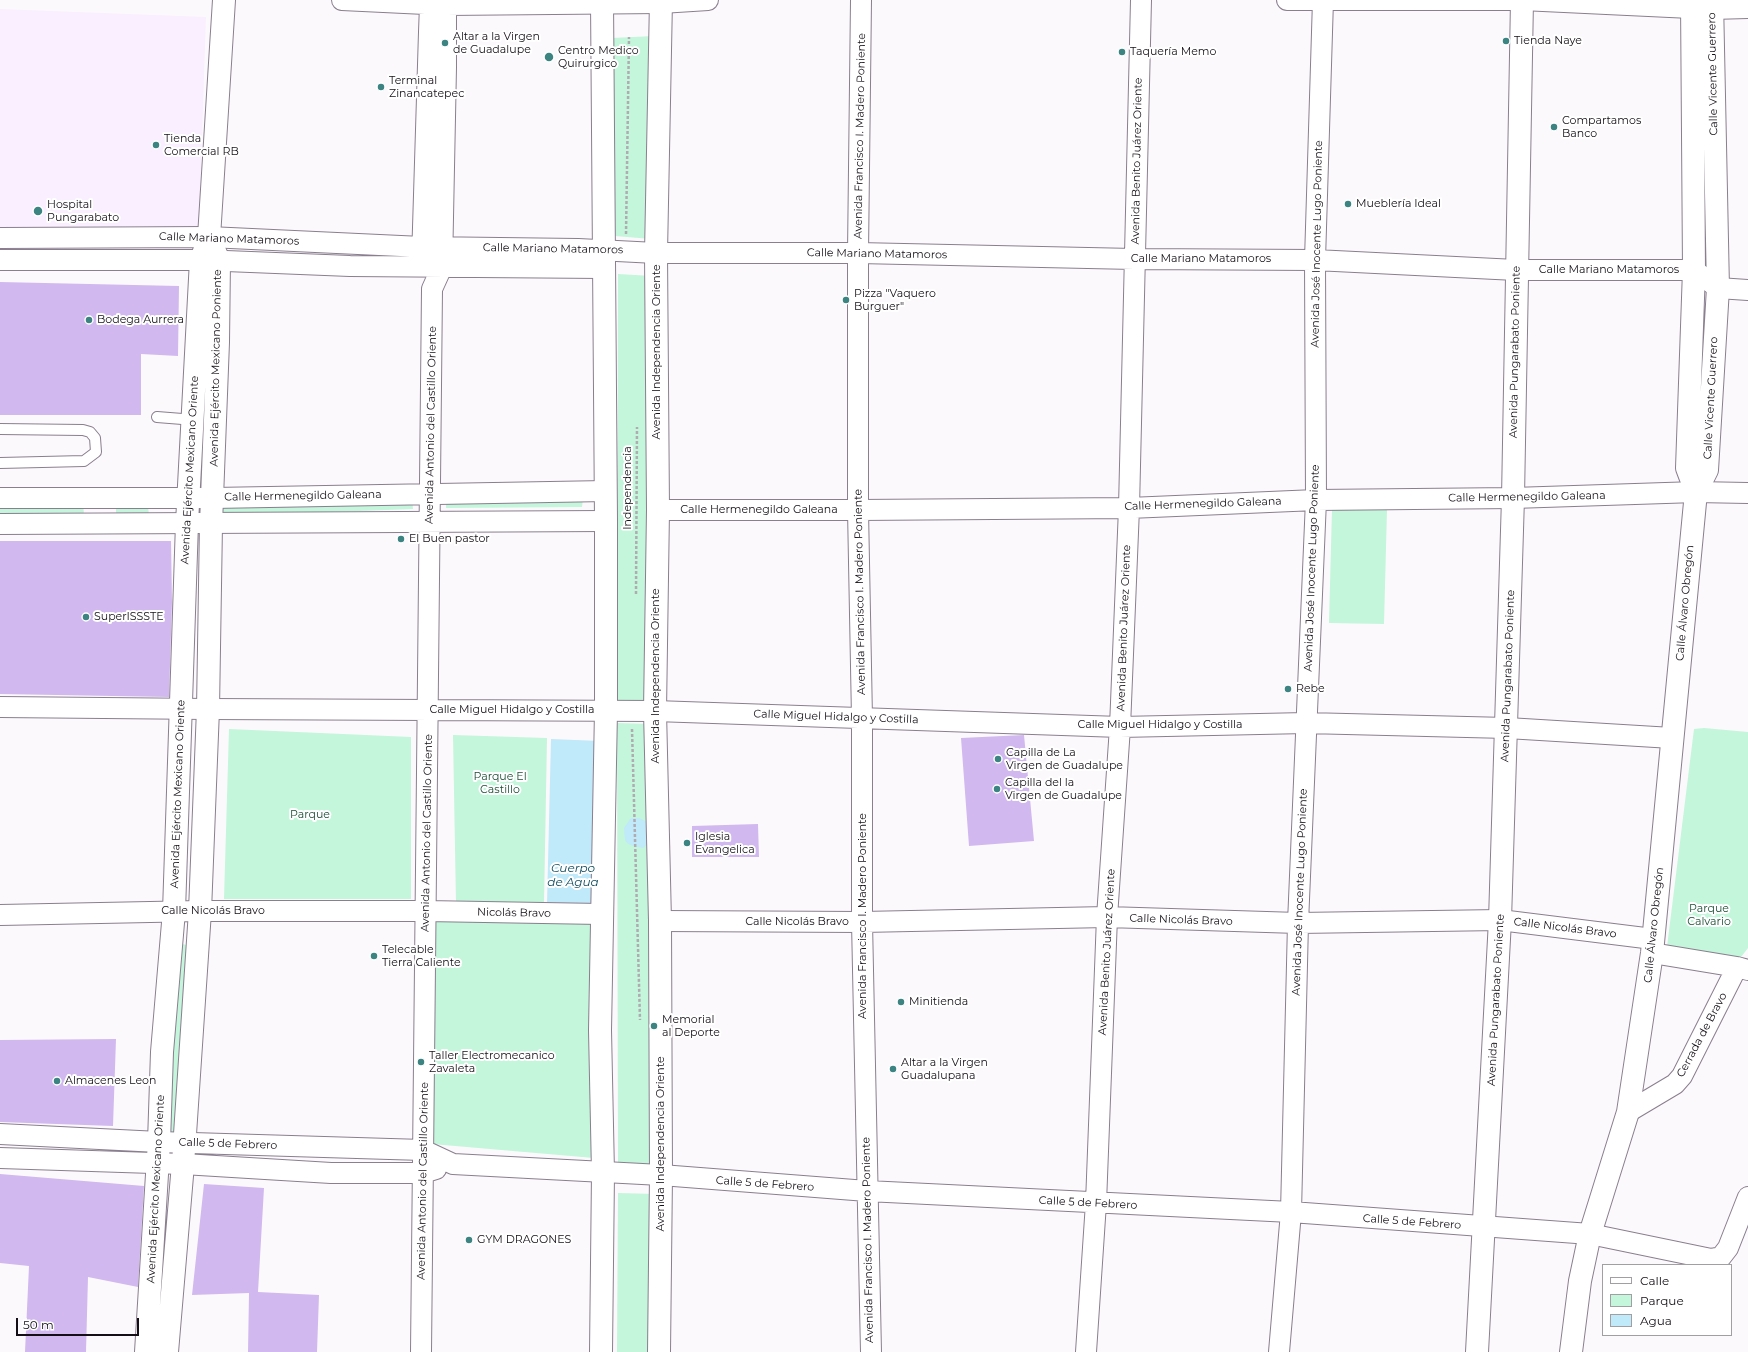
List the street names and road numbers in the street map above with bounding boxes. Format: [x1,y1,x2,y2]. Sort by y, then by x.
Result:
street label: Calle Vicente Guerrero [1705,12,1721,136]
street label: Avenida Francisco I. Madero Poniente [852,33,868,239]
street label: Avenida Benito Juárez Oriente [1129,78,1145,244]
street label: Avenida José Inocente Lugo Poniente [1309,140,1325,348]
street label: Calle Mariano Matamoros [159,230,299,248]
street label: Calle Mariano Matamoros [483,241,623,257]
street label: Calle Mariano Matamoros [807,246,947,262]
street label: Calle Mariano Matamoros [1131,252,1271,266]
street label: Calle Mariano Matamoros [1539,263,1679,277]
street label: Avenida Independencia Oriente [650,264,664,440]
street label: Avenida Pungarabato Poniente [1507,266,1523,438]
street label: Avenida Ejército Mexicano Poniente [208,269,224,467]
street label: Avenida Antonio del Castillo Oriente [423,326,439,524]
street label: Calle Vicente Guerrero [1701,336,1721,460]
street label: Avenida Ejército Mexicano Oriente [178,375,202,565]
street label: Independencia [621,446,635,530]
street label: Avenida José Inocente Lugo Poniente [1302,464,1322,672]
street label: Calle Hermenegildo Galeana [224,488,382,504]
street label: Avenida Francisco I. Madero Poniente [852,489,868,695]
street label: Calle Hermenegildo Galeana [1448,489,1606,505]
street label: Calle Hermenegildo Galeana [1124,495,1282,513]
street label: Calle Hermenegildo Galeana [680,503,838,517]
street label: Avenida Benito Juárez Oriente [1114,544,1134,712]
street label: Calle Álvaro Obregón [1673,545,1697,661]
street label: Avenida Independencia Oriente [649,588,663,764]
street label: Avenida Pungarabato Poniente [1498,590,1518,762]
street label: Avenida Ejército Mexicano Oriente [168,699,188,889]
street label: Calle Miguel Hidalgo y Costilla [429,703,595,717]
street label: Calle Miguel Hidalgo y Costilla [753,708,919,726]
street label: Calle Miguel Hidalgo y Costilla [1077,718,1243,732]
street label: Avenida Antonio del Castillo Oriente [419,734,435,932]
street label: Avenida José Inocente Lugo Poniente [1290,788,1310,996]
street label: Avenida Francisco I. Madero Poniente [856,813,870,1019]
street label: Calle Álvaro Obregón [1641,867,1667,983]
street label: Avenida Benito Juárez Oriente [1096,868,1118,1036]
street label: Calle Nicolás Bravo [161,904,265,918]
street label: Nicolás Bravo [477,906,551,920]
street label: Calle Nicolás Bravo [1129,912,1233,928]
street label: Avenida Pungarabato Poniente [1485,914,1507,1086]
street label: Calle Nicolás Bravo [745,915,849,929]
street label: Calle Nicolás Bravo [1513,915,1617,941]
street label: Cerrada de Bravo [1674,990,1730,1080]
street label: Avenida Independencia Oriente [654,1056,668,1232]
street label: Avenida Antonio del Castillo Oriente [415,1082,431,1280]
street label: Avenida Ejército Mexicano Oriente [144,1094,168,1284]
street label: Calle 5 de Febrero [178,1136,278,1152]
street label: Avenida Francisco I. Madero Poniente [860,1137,876,1343]
street label: Calle 5 de Febrero [715,1174,815,1194]
street label: Calle 5 de Febrero [1038,1194,1138,1212]
street label: Calle 5 de Febrero [1362,1212,1462,1232]

